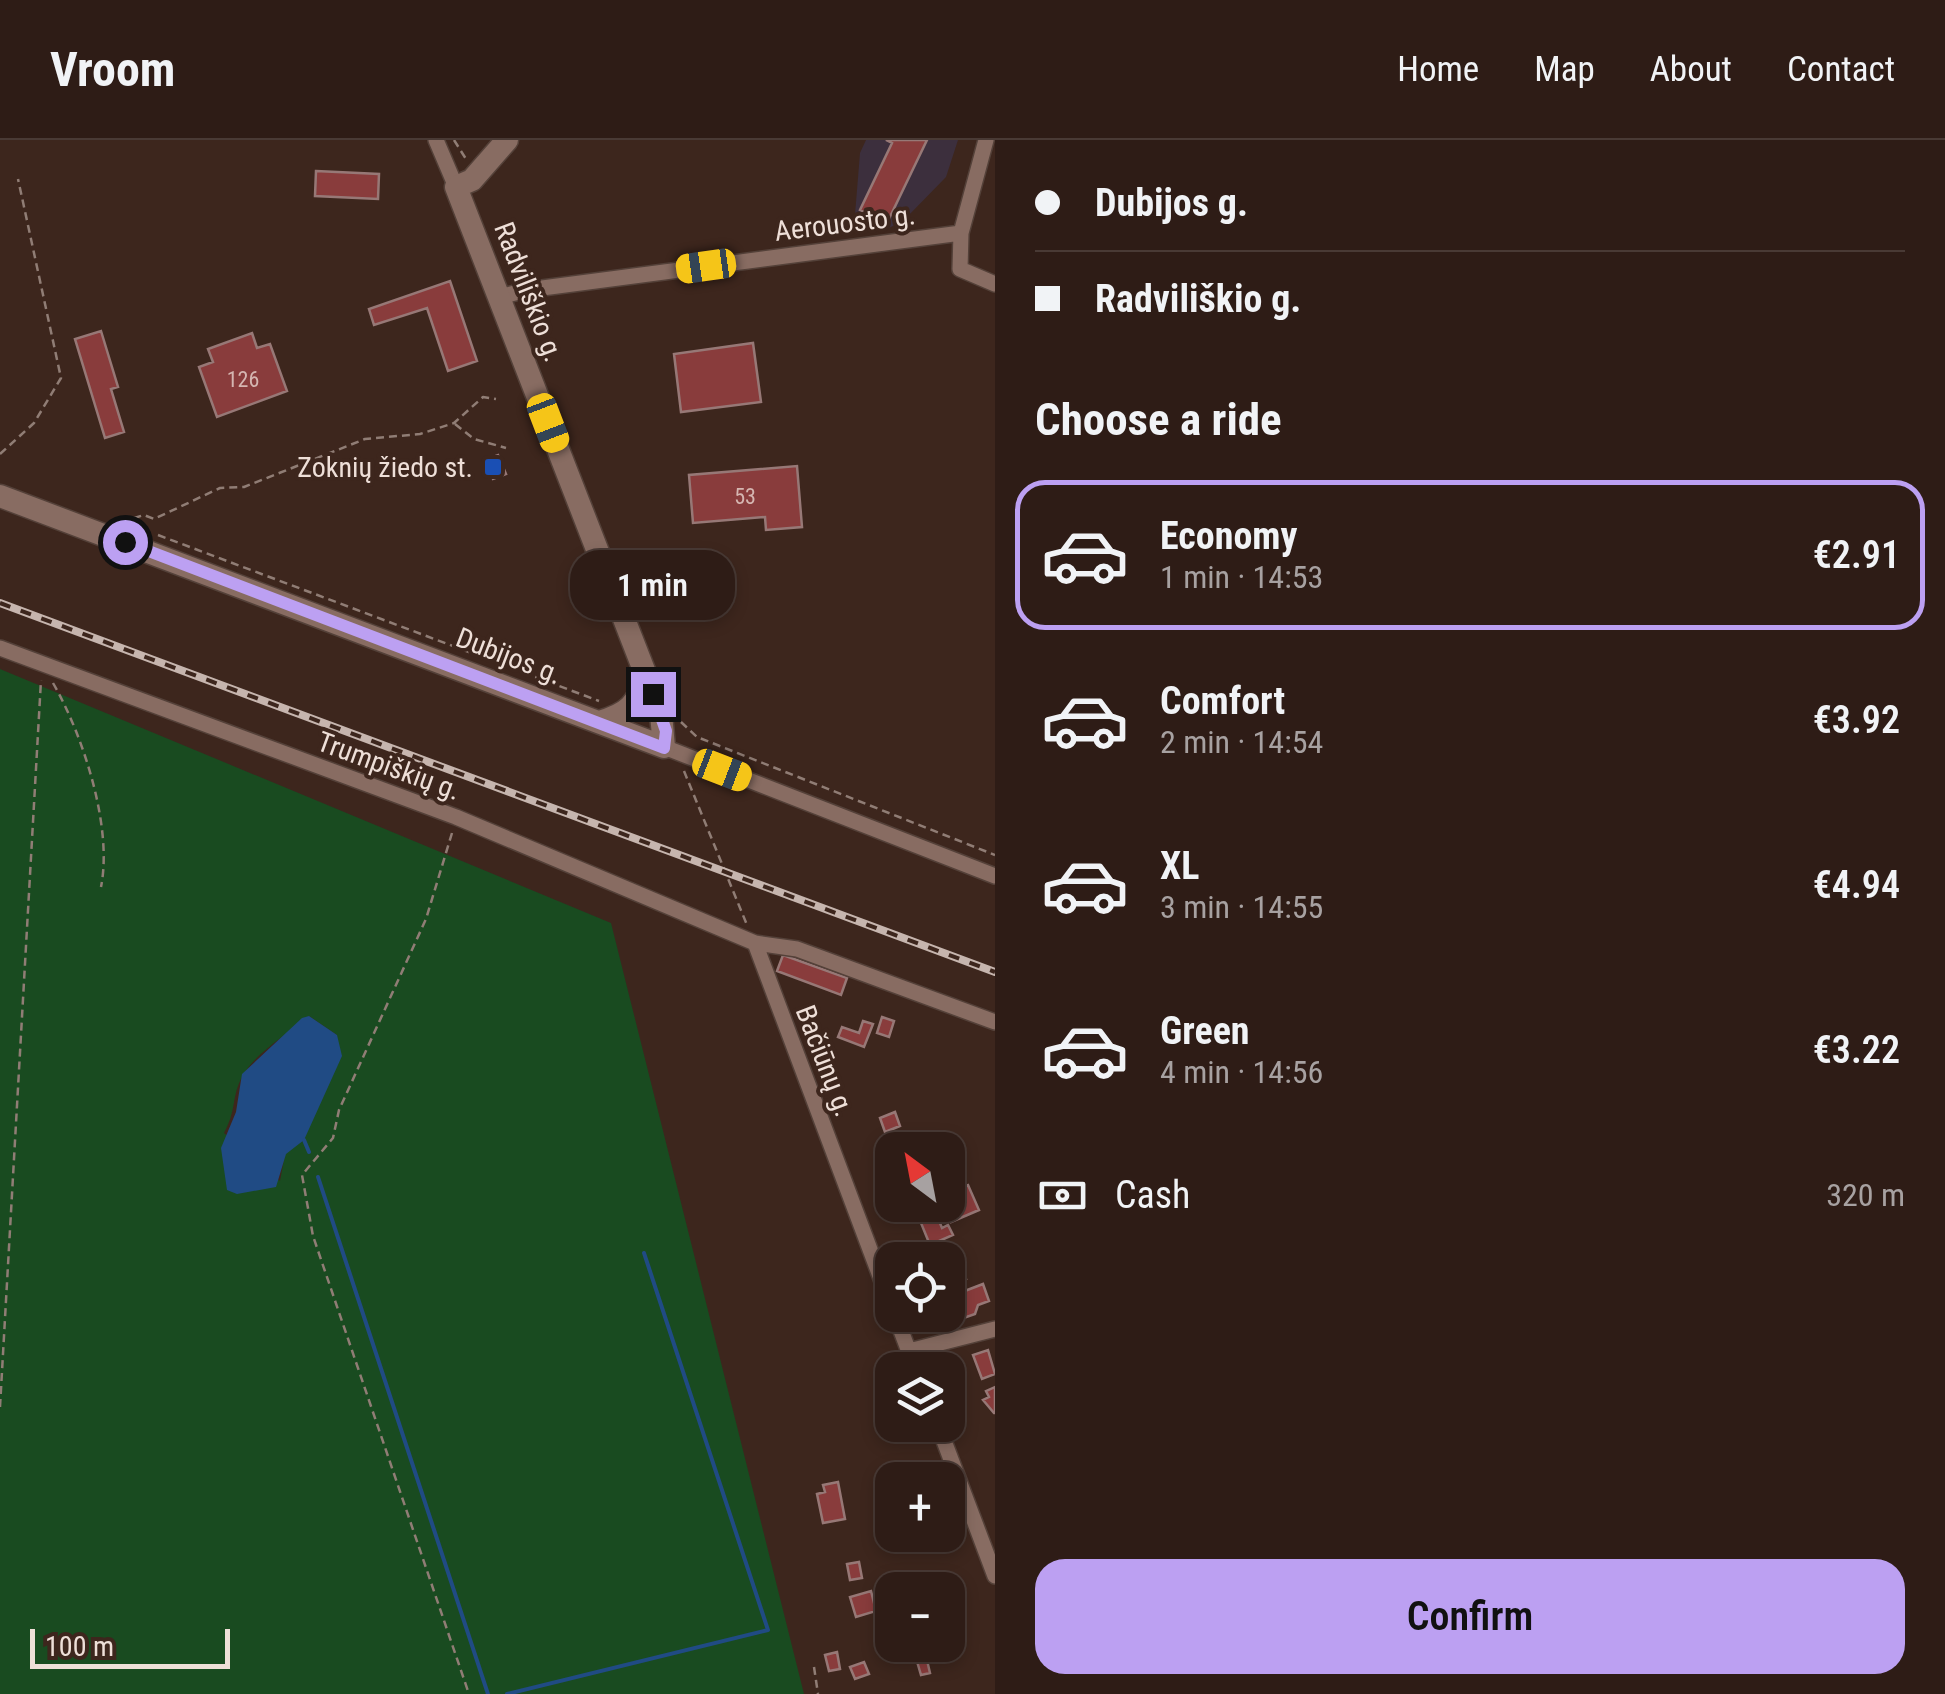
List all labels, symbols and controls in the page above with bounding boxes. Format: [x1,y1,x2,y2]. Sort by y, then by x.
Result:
text: Vroom [50,41,175,98]
text: Home [1397,49,1479,90]
text: Map [1534,49,1595,90]
text: About [1650,49,1732,90]
text: Contact [1787,49,1895,90]
text: Dubijos g. [1095,181,1248,225]
street label: Aerouosto g. [773,198,917,248]
street label: Radviliškio g. [487,218,571,366]
car [674,247,738,285]
text: Radviliškio g. [1095,277,1301,321]
house number: 126 [227,367,259,392]
car [523,390,573,456]
text: Choose a ride [1035,393,1282,446]
place label: Zoknių žiedo st. [297,451,473,484]
marker: Zoknių žiedo st. [482,456,504,478]
house number: 53 [734,484,756,509]
icon: car [1040,510,1130,600]
text: Economy [1160,514,1297,558]
route start [103,520,148,565]
text: €2.91 [1813,533,1900,577]
callout: 1 min [570,549,736,619]
text: 1 min · 14:53 [1160,558,1323,596]
text: 1 min [617,566,688,604]
street label: Dubijos g. [452,621,566,691]
route end [631,672,676,717]
icon: car [1040,675,1130,765]
text: Comfort [1160,679,1285,723]
text: €3.92 [1813,698,1900,742]
text: 2 min · 14:54 [1160,723,1323,761]
street label: Trumpiškių g. [313,725,465,807]
car [689,745,755,795]
icon: car [1040,840,1130,930]
text: XL [1160,844,1199,888]
text: €4.94 [1813,863,1900,907]
text: 3 min · 14:55 [1160,888,1323,926]
street label: Bačiūnų g. [789,1001,861,1121]
icon: car [1040,1005,1130,1095]
text: Green [1160,1009,1250,1053]
text: €3.22 [1813,1028,1900,1072]
text: 4 min · 14:56 [1160,1053,1323,1091]
north arrow [875,1132,965,1222]
map controls [875,1132,965,1662]
icon: cash [1035,1168,1090,1223]
text: Cash [1115,1173,1190,1217]
text: 320 m [1826,1176,1905,1214]
button: locate [875,1242,965,1332]
button: layers [875,1352,965,1442]
button: + [875,1462,965,1552]
button: Confirm [1035,1559,1905,1674]
button: − [875,1572,965,1662]
scale bar [30,1624,230,1668]
text: 100 m [45,1630,114,1663]

